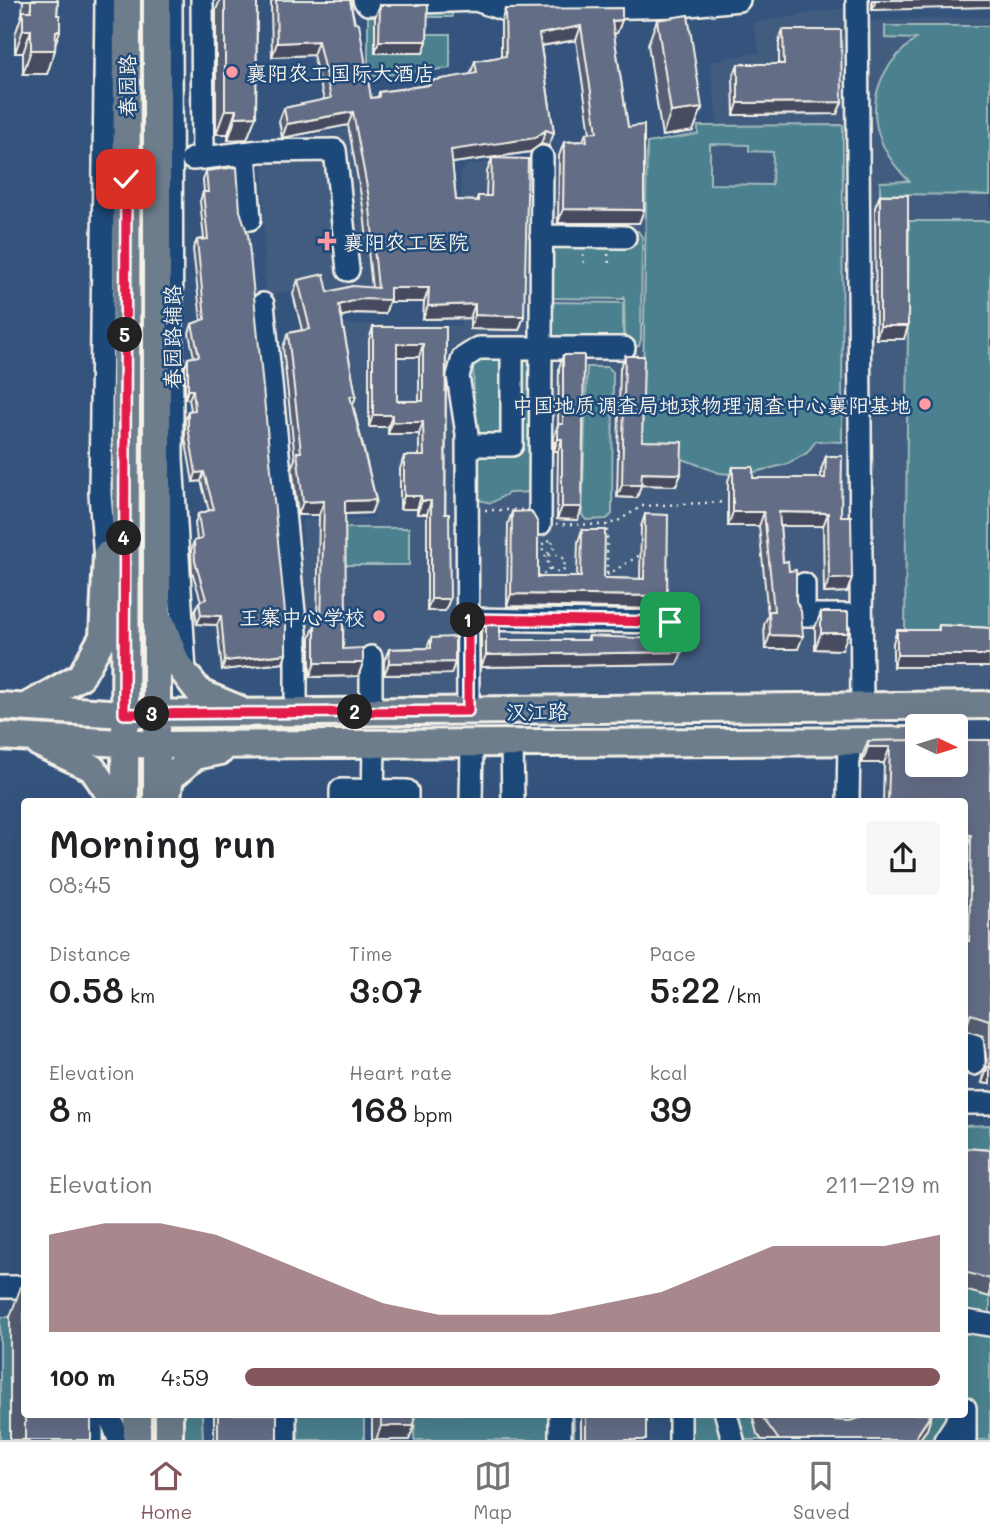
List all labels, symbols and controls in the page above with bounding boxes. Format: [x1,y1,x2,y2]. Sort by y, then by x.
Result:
street label: 春园路 [113,55,140,118]
place label: 襄阳农工国际大酒店 [246,59,435,86]
marker: 襄阳农工国际大酒店 [224,64,240,80]
pin [96,149,156,209]
icon: check [107,160,145,198]
place label: 襄阳农工医院 [343,228,469,255]
marker: 襄阳农工医院 [317,231,337,251]
street label: 春园路辅路 [158,285,185,390]
pin: 5 [108,318,142,352]
text: 5 [119,322,130,347]
place label: 中国地质调查局地球物理调查中心襄阳基地 [512,391,911,418]
marker: 中国地质调查局地球物理调查中心襄阳基地 [917,396,933,412]
pin: 4 [106,520,142,556]
text: 4 [117,525,130,550]
pin [640,592,700,652]
pin: 1 [450,602,486,638]
place label: 王寨中心学校 [239,603,365,630]
icon: arrive [651,603,689,641]
text: 1 [463,607,472,632]
marker: 王寨中心学校 [371,608,387,624]
pin: 2 [338,694,372,730]
pin: 3 [134,696,170,732]
street label: 汉江路 [505,697,569,725]
text: 2 [349,699,360,724]
text: 3 [146,701,157,726]
north arrow [905,714,968,777]
map controls [905,714,968,777]
text: Morning run [49,818,276,868]
button: share [866,821,940,895]
text: 08:45 [49,869,111,899]
text: Distance [49,941,131,966]
text: Time [349,941,393,966]
text: Pace [650,941,696,966]
text: 0.58 [49,966,124,1012]
text: 3:07 [349,966,423,1012]
text: 5:22 [650,966,720,1012]
text: km [124,983,155,1008]
text: /km [720,983,761,1008]
text: Elevation [49,1060,134,1085]
text: Heart rate [349,1060,452,1085]
text: kcal [650,1060,688,1085]
text: 8 [49,1085,71,1131]
text: 168 [349,1085,408,1131]
text: 39 [650,1085,691,1131]
text: m [71,1102,92,1127]
text: bpm [408,1102,453,1127]
text: Elevation [49,1169,152,1199]
text: 211–219 m [825,1169,940,1199]
text: 100 m [49,1362,115,1392]
text: 4:59 [161,1362,209,1392]
tab: Home [141,1457,192,1524]
tab: Map [473,1457,512,1524]
tab: Saved [793,1457,849,1524]

